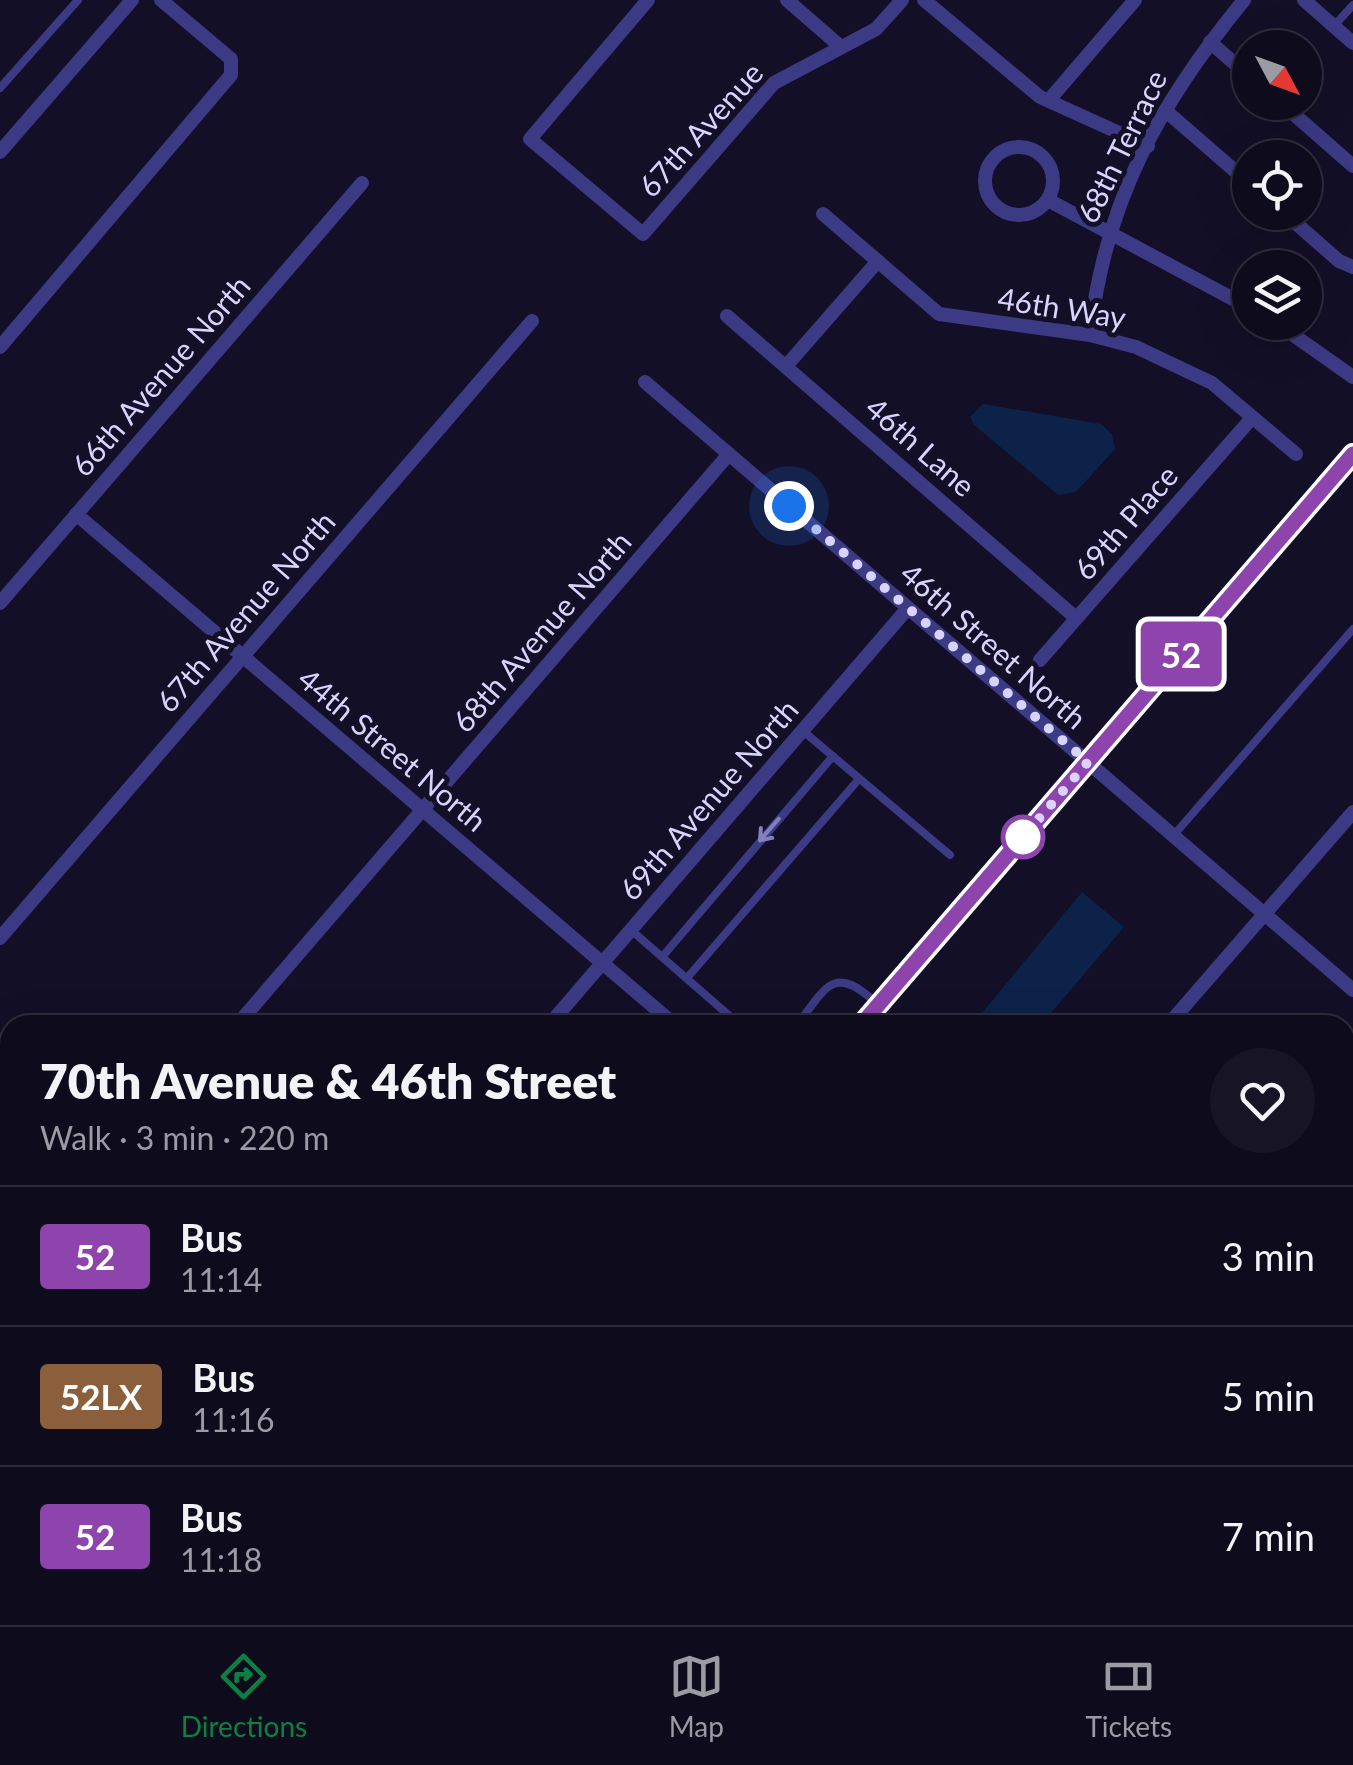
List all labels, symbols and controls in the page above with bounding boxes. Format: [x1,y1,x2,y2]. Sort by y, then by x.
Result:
north arrow [1232,30,1322,120]
map controls [1232,30,1322,340]
street label: 67th Avenue [630,54,770,204]
street label: 68th Terrace [1069,64,1173,228]
button: locate [1232,140,1322,230]
button: layers [1232,250,1322,340]
street label: 66th Avenue North [63,267,257,483]
street label: 46th Way [995,279,1129,335]
street label: 46th Lane [859,389,983,503]
street label: 69th Place [1066,457,1184,587]
your location [764,481,814,531]
street label: 67th Avenue North [148,503,342,719]
street label: 68th Avenue North [444,523,638,739]
street label: 46th Street North [894,554,1094,736]
line badge: 52 [1136,622,1226,686]
text: 52 [1161,633,1201,675]
street label: 44th Street North [292,660,494,838]
street label: 69th Avenue North [611,691,805,907]
unlabelled marker [1002,816,1044,858]
one-way arrow [759,817,781,843]
button: heart [1210,1048,1315,1153]
text: 70th Avenue & 46th Street [40,1052,616,1109]
text: Walk · 3 min · 220 m [40,1118,329,1157]
text: Bus [180,1214,243,1260]
text: 3 min [1222,1233,1315,1279]
text: 52 [75,1235,115,1277]
text: 11:14 [180,1260,262,1299]
text: Bus [192,1354,255,1400]
text: 5 min [1222,1373,1315,1419]
text: 52LX [60,1375,142,1417]
text: 11:16 [192,1400,275,1439]
text: Bus [180,1494,243,1540]
text: 7 min [1222,1513,1315,1559]
text: 52 [75,1515,115,1557]
text: 11:18 [180,1540,262,1579]
tab: Directions [181,1649,307,1743]
tab: Map [669,1649,724,1743]
tab: Tickets [1085,1649,1172,1743]

